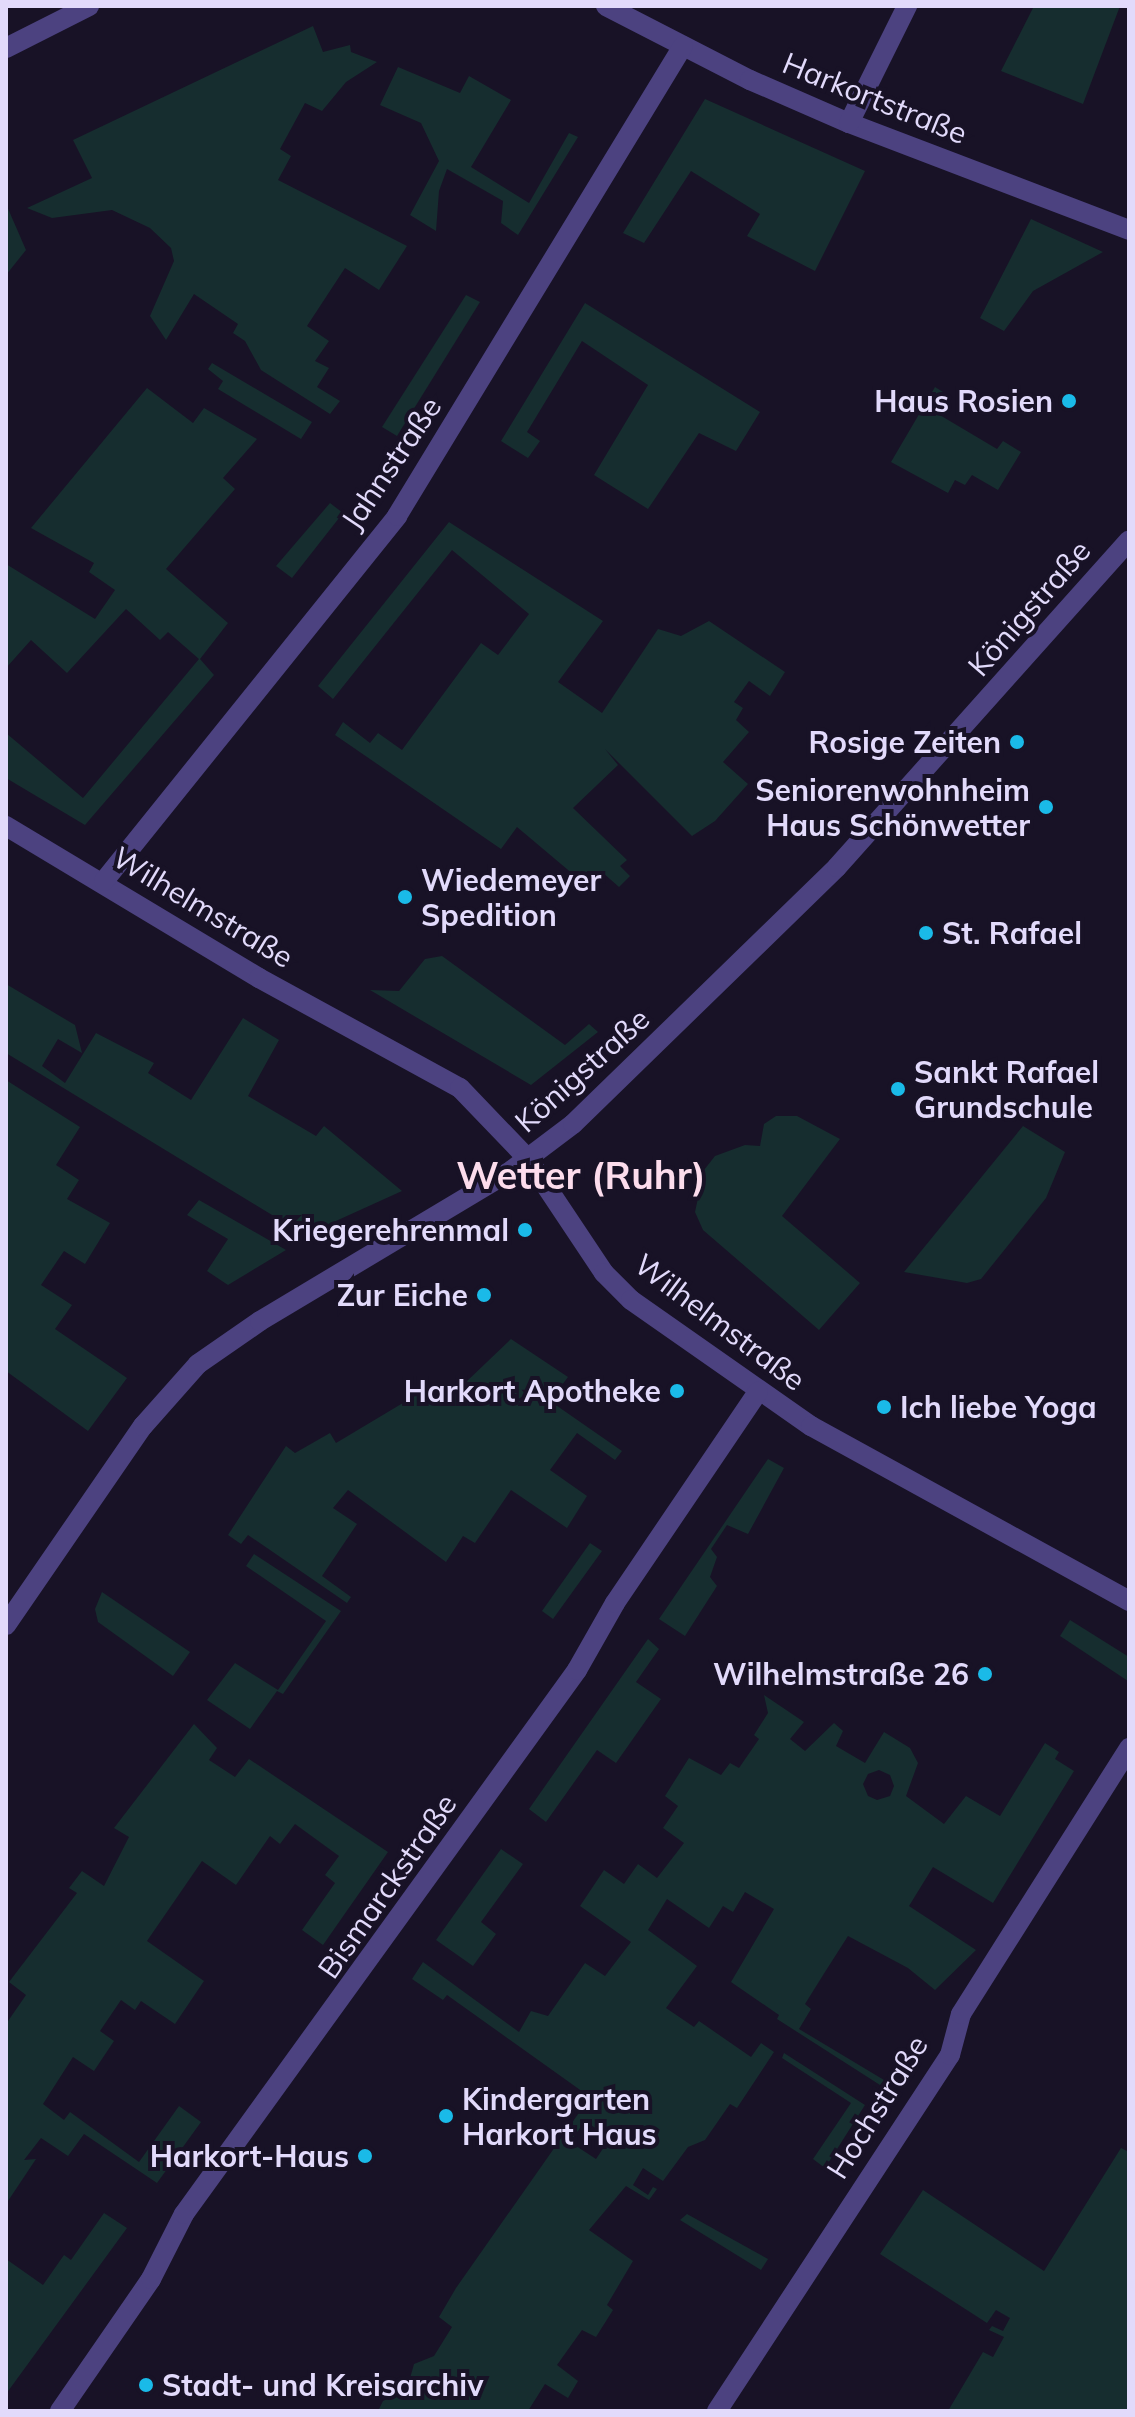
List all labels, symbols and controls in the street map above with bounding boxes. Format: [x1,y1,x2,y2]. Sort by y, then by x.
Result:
street label: Harkortstraße [778,45,972,151]
place label: Haus Rosien [874,383,1053,419]
street label: Jahnstraße [333,390,449,536]
marker: Haus Rosien [1060,392,1078,410]
street label: Königstraße [960,533,1098,683]
place label: Rosige Zeiten [809,724,1001,760]
marker: Rosige Zeiten [1008,733,1026,751]
place label: Seniorenwohnheim Haus Schönwetter [755,772,1030,842]
marker: Seniorenwohnheim Haus Schönwetter [1037,798,1055,816]
street label: Wilhelmstraße [106,839,300,975]
place label: Wiedemeyer Spedition [421,862,601,932]
marker: Wiedemeyer Spedition [396,888,414,906]
place label: St. Rafael [942,915,1082,951]
marker: St. Rafael [917,924,935,942]
street label: Königstraße [508,1000,656,1140]
place label: Sankt Rafael Grundschule [914,1054,1099,1124]
marker: Sankt Rafael Grundschule [889,1080,907,1098]
district label: Wetter (Ruhr) [456,1153,706,1199]
place label: Kriegerehrenmal [272,1212,509,1248]
marker: Kriegerehrenmal [516,1221,534,1239]
street label: Wilhelmstraße [628,1246,812,1398]
place label: Zur Eiche [337,1277,468,1313]
marker: Zur Eiche [475,1286,493,1304]
place label: Harkort Apotheke [404,1373,661,1409]
marker: Harkort Apotheke [668,1382,686,1400]
place label: Ich liebe Yoga [900,1389,1097,1425]
marker: Ich liebe Yoga [875,1398,893,1416]
place label: Wilhelmstraße 26 [713,1656,969,1692]
marker: Wilhelmstraße 26 [976,1665,994,1683]
street label: Bismarckstraße [310,1787,464,1985]
street label: Hochstraße [819,2029,935,2185]
place label: Kindergarten Harkort Haus [462,2081,657,2152]
marker: Kindergarten Harkort Haus [437,2107,455,2125]
place label: Harkort-Haus [150,2138,349,2174]
marker: Harkort-Haus [356,2147,374,2165]
place label: Stadt- und Kreisarchiv [162,2367,483,2403]
marker: Stadt- und Kreisarchiv [137,2376,155,2394]

